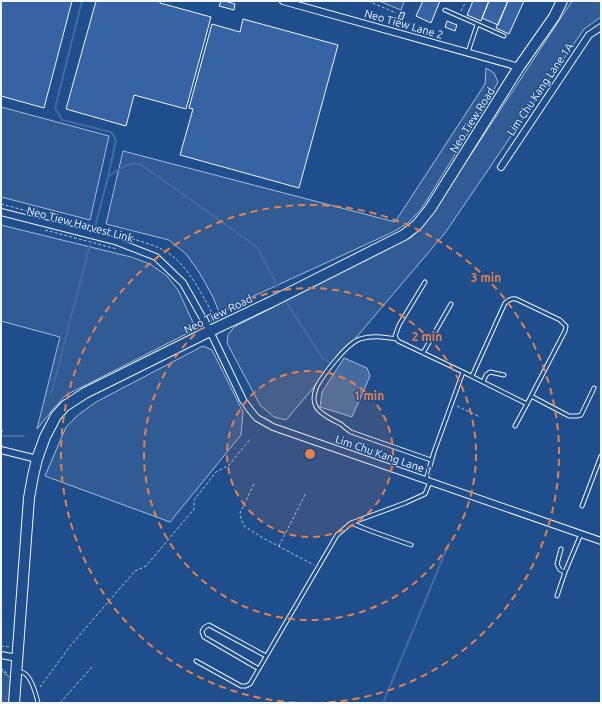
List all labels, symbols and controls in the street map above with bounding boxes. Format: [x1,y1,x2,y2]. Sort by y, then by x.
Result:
street label: Neo Tiew Lane 2 [363,7,445,41]
street label: Lim Chu Kang Lane 1A [505,40,576,138]
street label: Neo Tiew Road [447,85,497,155]
street label: Neo Tiew Harvest Link [25,204,135,244]
text: 3 min [471,271,501,284]
street label: Neo Tiew Road [182,292,254,336]
text: 2 min [412,330,442,343]
text: 1 min [354,389,384,402]
street label: Lim Chu Kang Lane 1 [334,433,434,477]
centre of rings [303,447,317,461]

